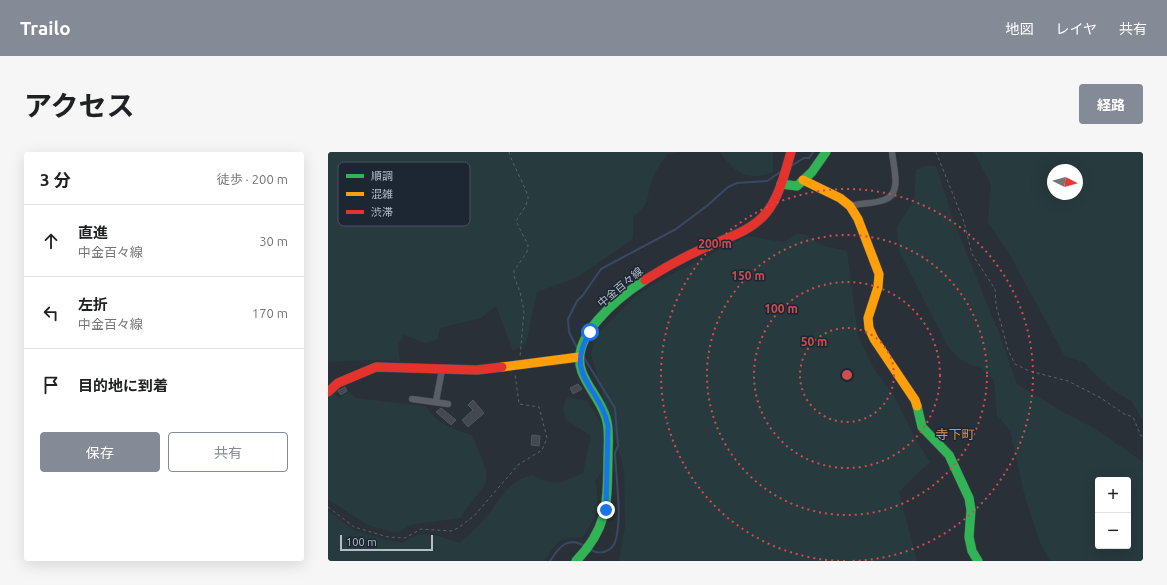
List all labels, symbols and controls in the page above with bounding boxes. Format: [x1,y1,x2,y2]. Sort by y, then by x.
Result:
text: Trailo [20,17,71,39]
text: 地図 [1005,21,1033,37]
text: レイヤ [1055,21,1097,37]
text: 共有 [1119,21,1147,37]
button: 経路 [1079,84,1143,124]
text: アクセス [24,90,135,121]
legend [338,162,470,226]
north arrow [1047,164,1083,200]
text: 3 分 [40,170,71,189]
text: 順調 [371,170,393,182]
text: 徒歩 · 200 m [217,172,288,186]
text: 混雑 [371,188,393,200]
text: 渋滞 [371,206,393,218]
text: 直進 [78,224,108,241]
icon: ahead [40,230,62,252]
text: 30 m [259,234,288,248]
text: 200 m [698,237,732,250]
text: 中金百々線 [78,245,143,259]
street label: 中金百々線 [595,265,645,309]
text: 150 m [731,269,765,282]
text: 左折 [78,296,108,313]
icon: left [40,302,62,324]
text: 100 m [764,302,798,315]
text: 170 m [252,306,288,320]
text: 中金百々線 [78,317,143,331]
route start [581,323,599,341]
text: 50 m [801,335,827,348]
centre of rings [840,368,854,382]
icon: arrive [40,374,62,396]
text: 目的地に到着 [78,377,168,394]
district label: 寺下町 [935,427,975,441]
button: 保存 [40,432,160,472]
button: 共有 [168,432,288,472]
map controls [1095,477,1131,549]
button: + [1095,477,1131,513]
route end [597,501,615,519]
button: − [1095,513,1131,549]
scale bar [340,533,433,552]
text: 100 m [346,536,377,548]

